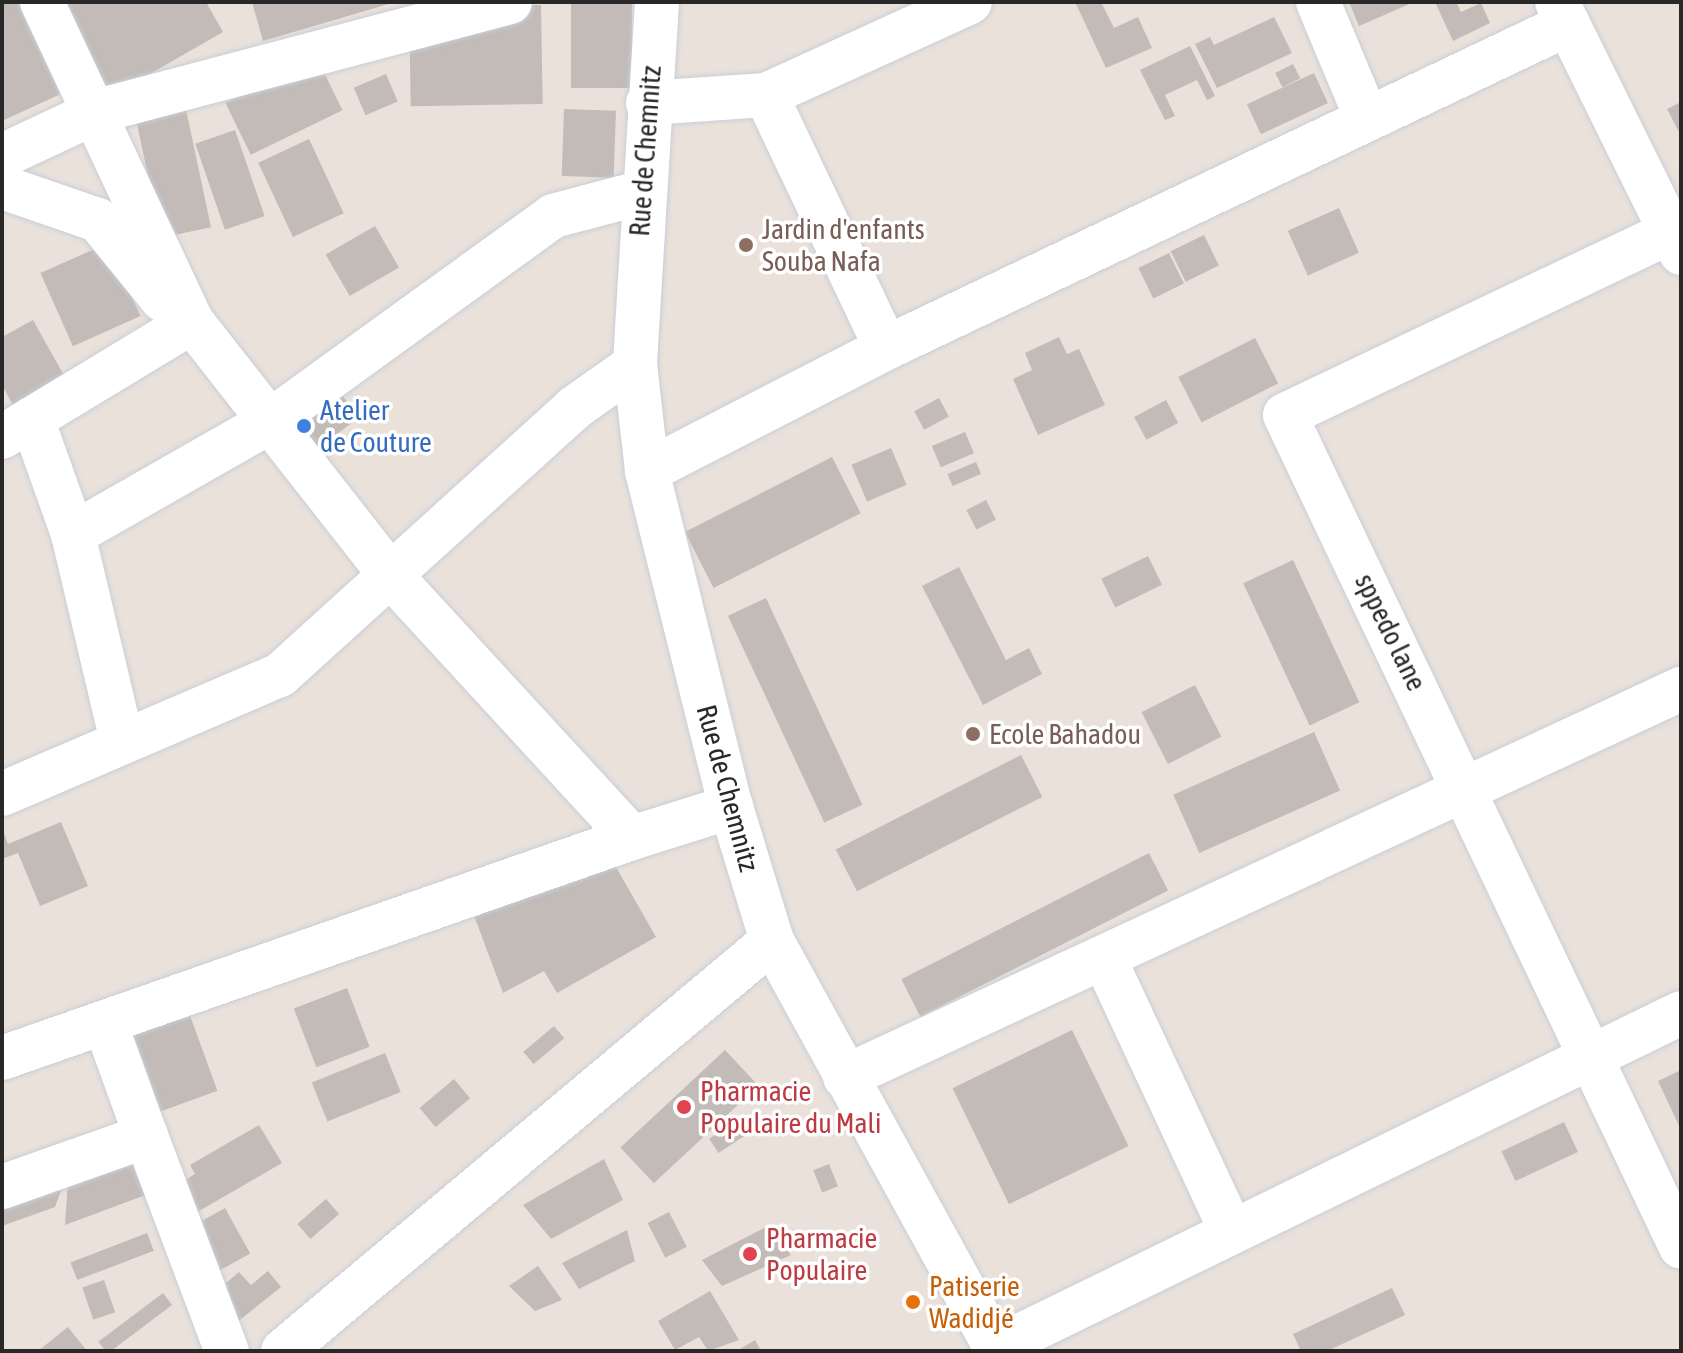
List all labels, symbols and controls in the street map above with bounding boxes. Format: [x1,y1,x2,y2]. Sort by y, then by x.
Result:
street label: Rue de Chemnitz [622,64,668,238]
place label: Jardin d'enfants Souba Nafa [762,212,925,278]
marker: Jardin d'enfants Souba Nafa [737,236,755,254]
place label: Atelier de Couture [320,393,432,459]
marker: Atelier de Couture [295,417,313,435]
street label: sppedo lane [1348,568,1434,696]
street label: Rue de Chemnitz [690,701,766,875]
place label: Ecole Bahadou [989,717,1141,751]
marker: Ecole Bahadou [964,725,982,743]
place label: Pharmacie Populaire du Mali [700,1074,881,1140]
marker: Pharmacie Populaire du Mali [675,1098,693,1116]
place label: Pharmacie Populaire [766,1221,877,1287]
marker: Pharmacie Populaire [741,1245,759,1263]
place label: Patiserie Wadidjé [929,1269,1020,1335]
marker: Patiserie Wadidjé [904,1293,922,1311]

